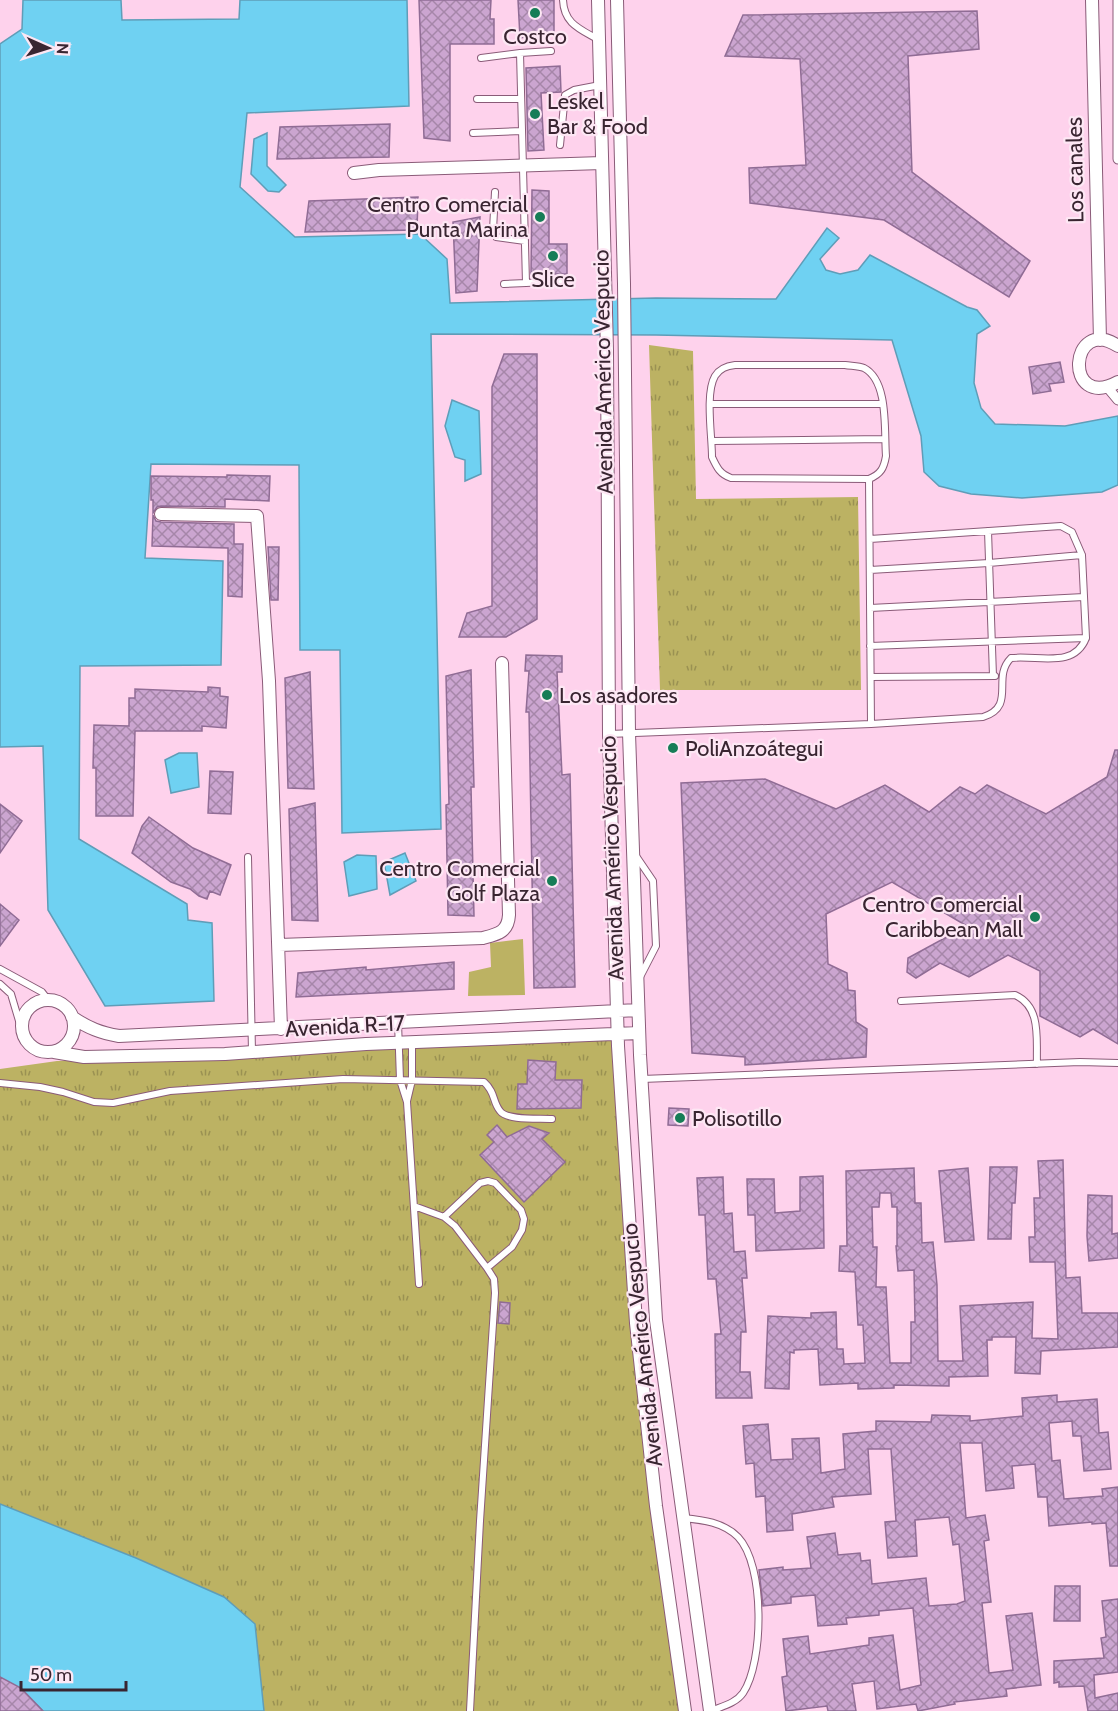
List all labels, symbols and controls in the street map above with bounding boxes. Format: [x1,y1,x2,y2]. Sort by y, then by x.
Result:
marker: Costco [528,6,542,20]
north arrow [18,18,78,78]
place label: Costco [503,23,567,50]
text: N [53,43,72,55]
place label: Leskel Bar & Food [547,88,648,140]
marker: Leskel Bar & Food [528,107,542,121]
street label: Los canales [1061,117,1089,223]
place label: Centro Comercial Punta Marina [367,191,529,243]
marker: Centro Comercial Punta Marina [533,210,547,224]
marker: Slice [546,249,560,263]
street label: Avenida Américo Vespucio [587,249,619,495]
place label: Slice [531,266,575,293]
place label: Los asadores [559,682,678,709]
marker: Los asadores [540,688,554,702]
street label: Avenida Américo Vespucio [594,735,630,981]
place label: PoliAnzoátegui [685,735,823,762]
marker: PoliAnzoátegui [666,741,680,755]
place label: Centro Comercial Golf Plaza [379,855,541,907]
marker: Centro Comercial Golf Plaza [545,874,559,888]
place label: Centro Comercial Caribbean Mall [862,891,1024,943]
marker: Centro Comercial Caribbean Mall [1028,910,1042,924]
street label: Avenida R-17 [284,1009,406,1043]
place label: Polisotillo [692,1105,782,1132]
marker: Polisotillo [673,1111,687,1125]
street label: Avenida Américo Vespucio [616,1222,668,1468]
scale bar [21,1654,126,1692]
text: 50 m [30,1664,72,1686]

